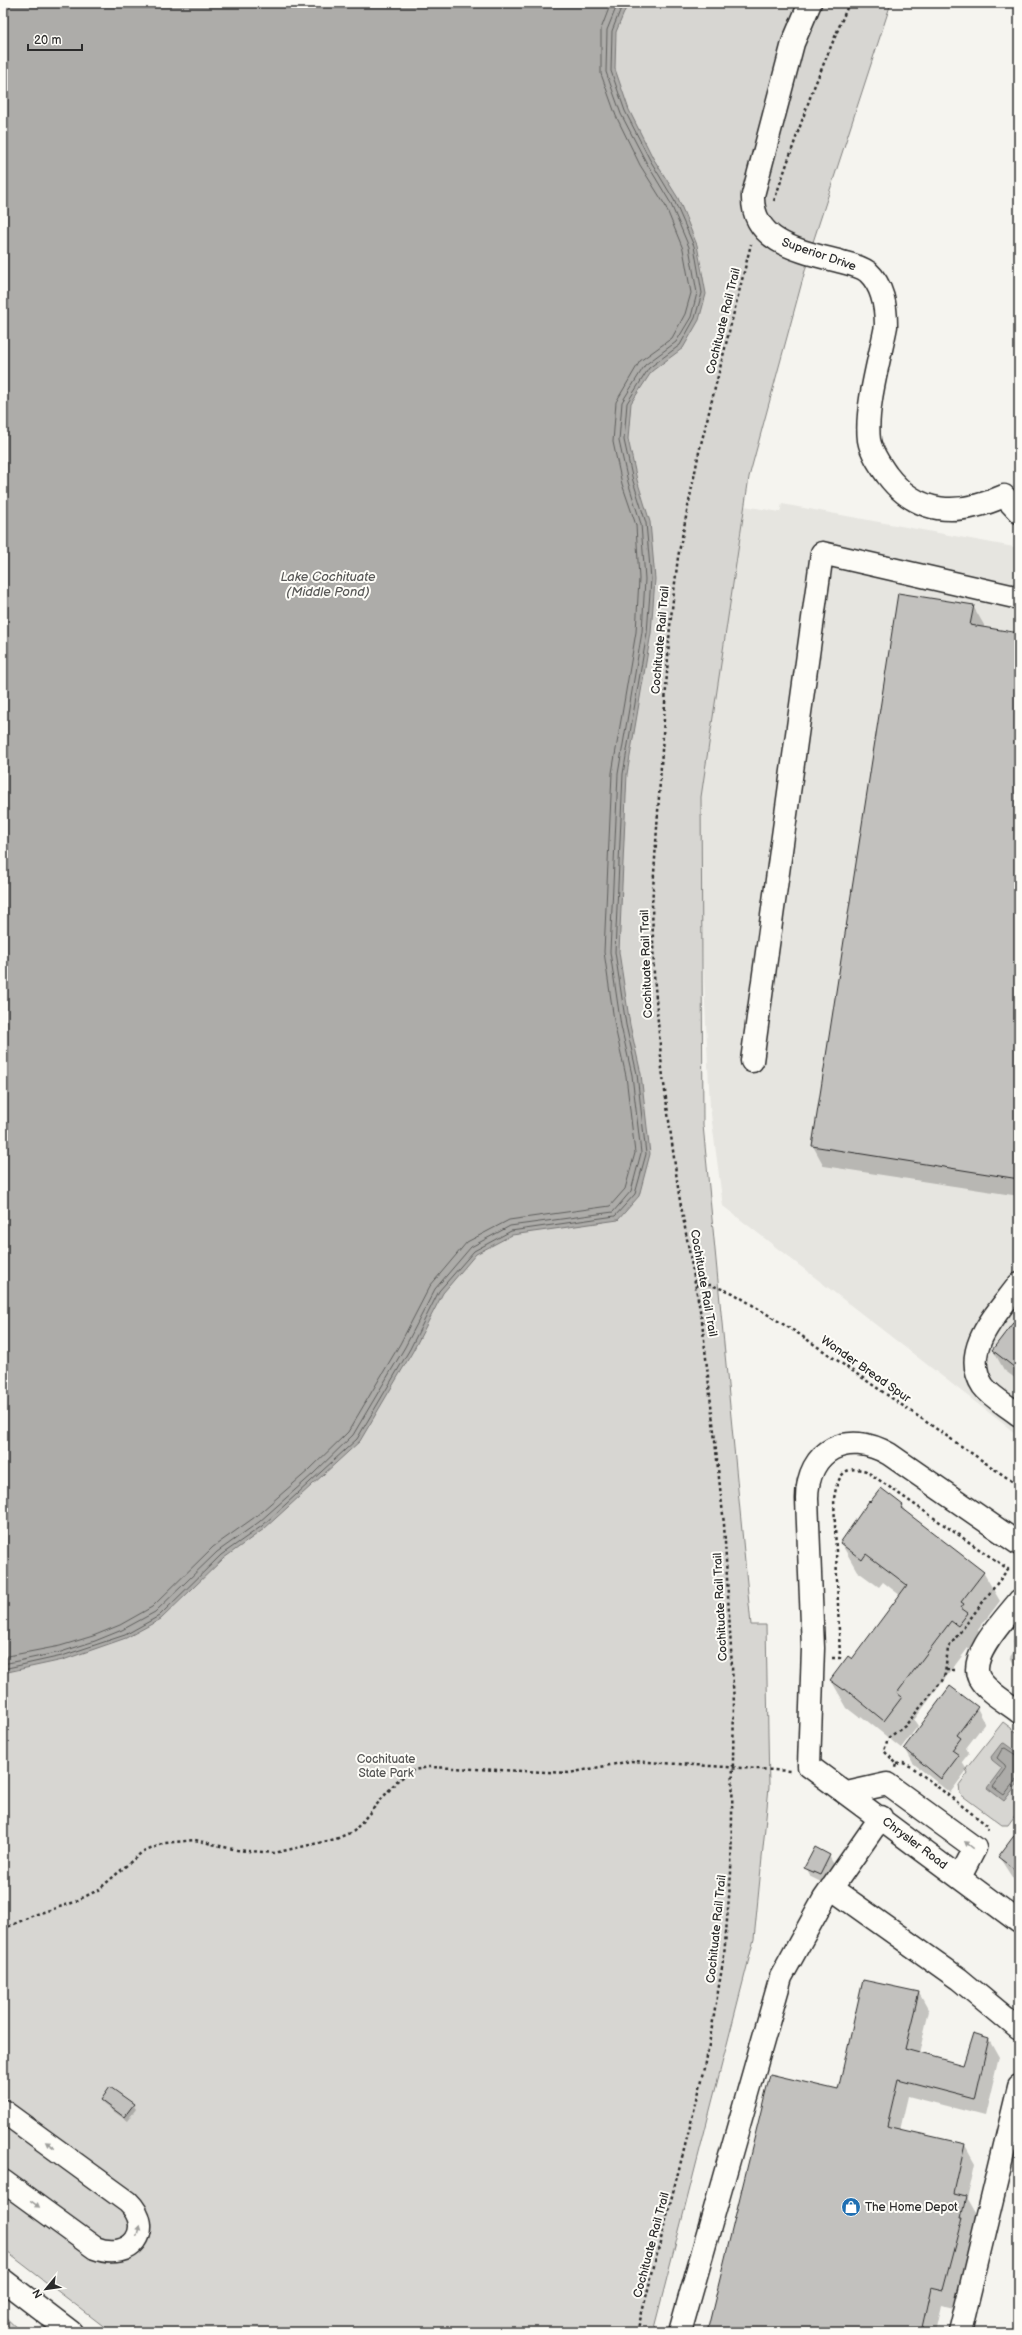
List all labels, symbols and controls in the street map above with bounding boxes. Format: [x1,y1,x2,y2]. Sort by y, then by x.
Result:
scale bar [28,26,82,52]
text: 20 m [34,33,61,48]
street label: Superior Drive [780,235,858,274]
street label: Cochituate Rail Trail [703,267,744,376]
water label: Lake Cochituate (Middle Pond) [281,569,376,600]
street label: Cochituate Rail Trail [648,585,673,695]
street label: Cochituate Rail Trail [637,909,656,1019]
street label: Cochituate Rail Trail [687,1228,720,1338]
street label: Wonder Bread Spur [818,1333,914,1407]
street label: Cochituate Rail Trail [710,1552,731,1662]
park label: Cochituate State Park [357,1752,415,1781]
street label: Chrysler Road [879,1814,950,1873]
one-way arrow [964,1840,975,1849]
street label: Cochituate Rail Trail [703,1874,730,1984]
one-way arrow [44,2141,55,2149]
street label: Cochituate Rail Trail [630,2191,673,2300]
shop icon: The Home Depot [840,2196,862,2218]
one-way arrow [29,2200,40,2208]
place label: The Home Depot [865,2200,958,2215]
one-way arrow [136,2225,142,2237]
north arrow [26,2269,66,2309]
text: N [30,2287,45,2300]

